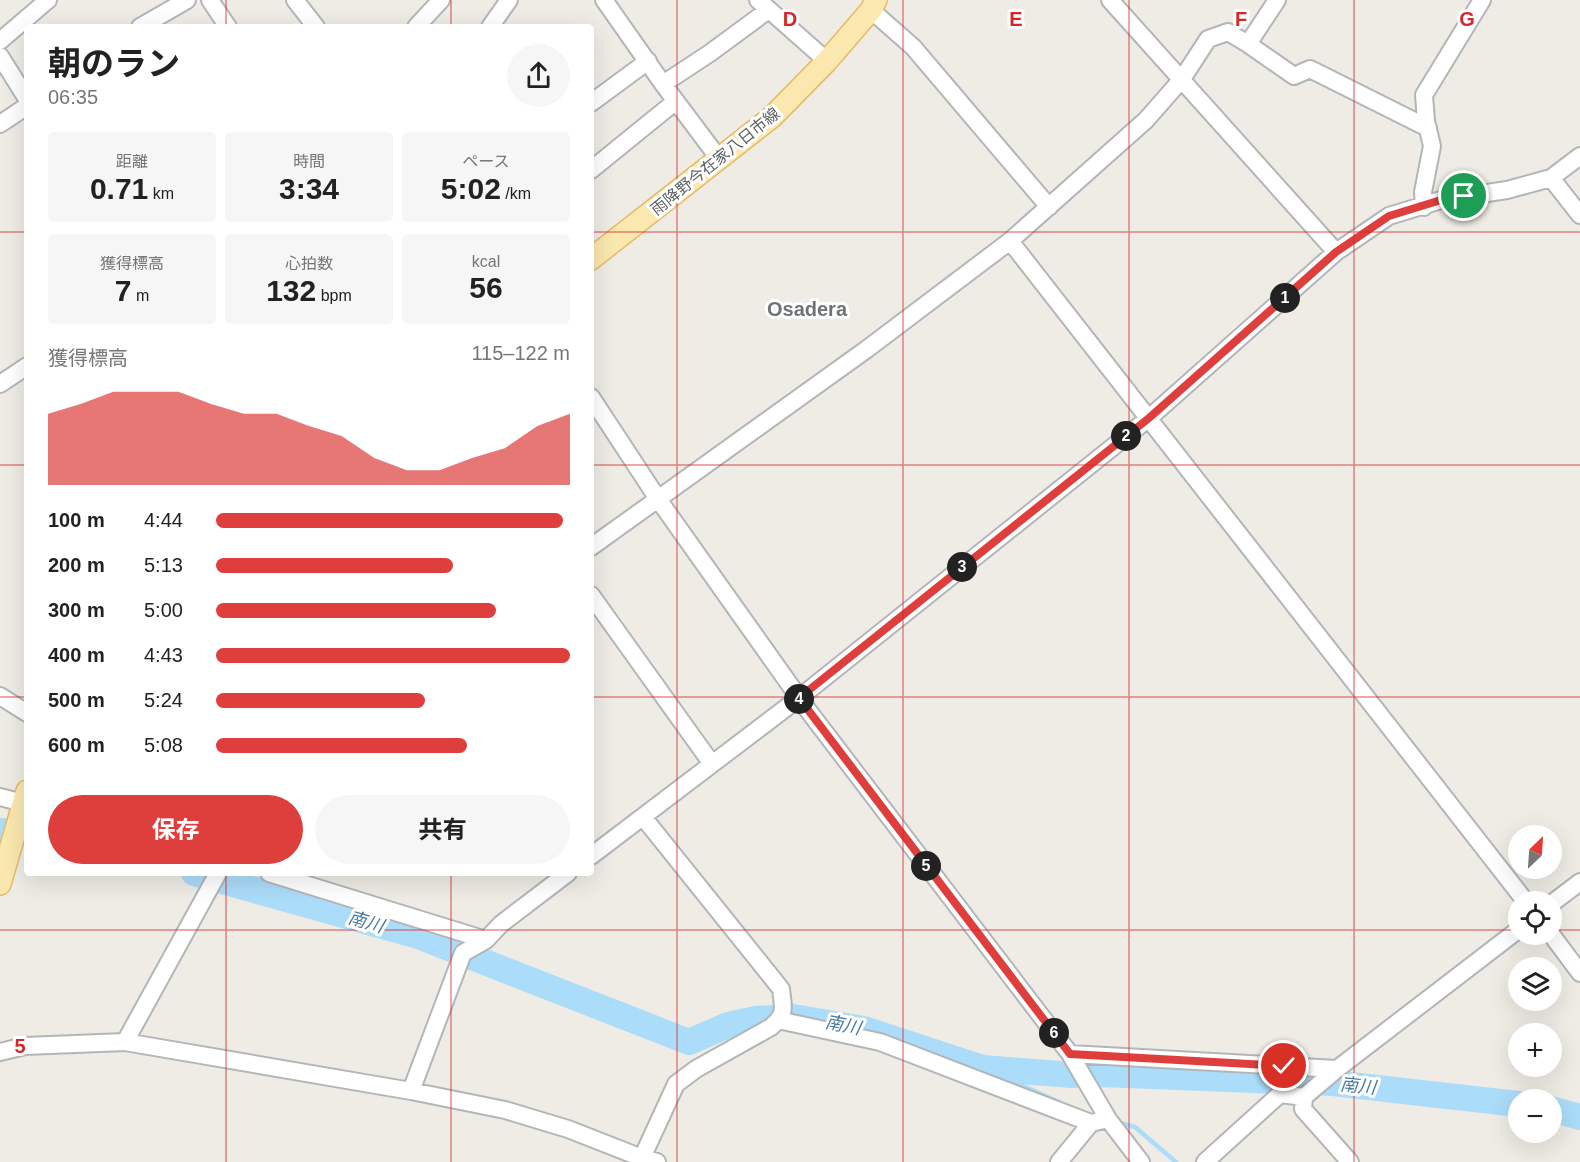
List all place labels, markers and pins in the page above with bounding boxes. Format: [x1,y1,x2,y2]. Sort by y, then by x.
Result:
pin [1438,170,1489,221]
pin: 1 [1270,283,1300,313]
pin: 2 [1111,421,1141,451]
pin: 3 [947,552,977,582]
pin: 4 [784,684,814,714]
pin: 5 [911,851,941,881]
pin: 6 [1039,1018,1069,1048]
pin [1258,1040,1309,1091]

